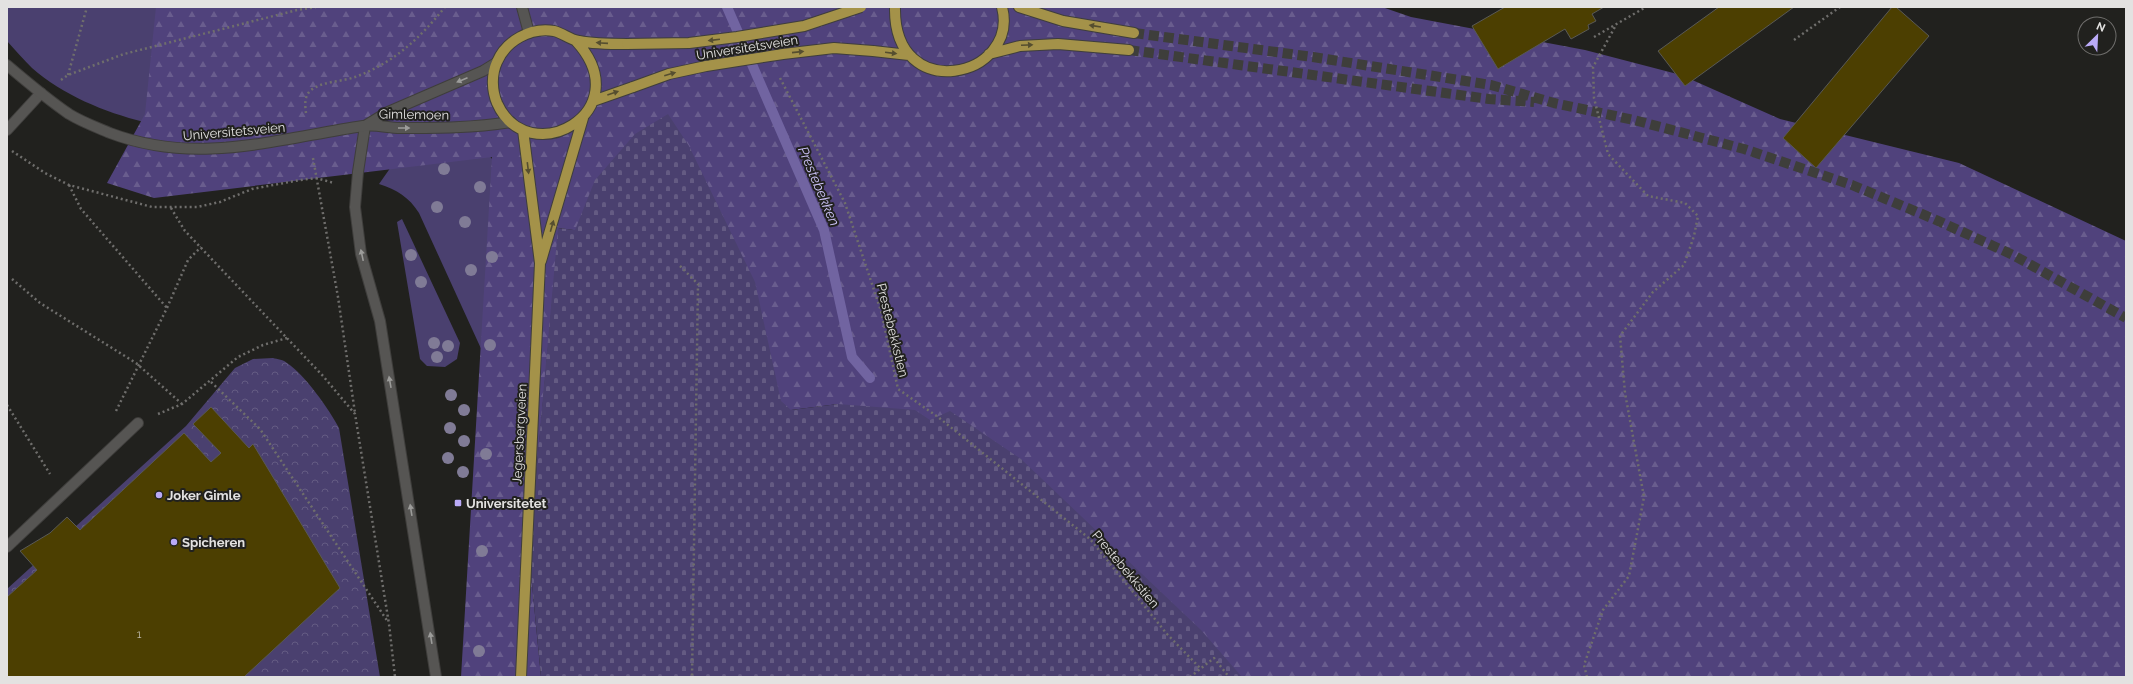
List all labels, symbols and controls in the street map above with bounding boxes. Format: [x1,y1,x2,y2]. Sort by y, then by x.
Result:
north arrow [2077,16,2117,56]
text: N [2094,20,2107,35]
one-way arrow [1089,23,1101,29]
street label: Universitetsveien [695,32,799,63]
one-way arrow [708,37,720,43]
one-way arrow [596,40,608,47]
one-way arrow [1021,42,1033,49]
one-way arrow [792,49,804,56]
one-way arrow [885,50,897,56]
one-way arrow [663,71,676,77]
one-way arrow [455,78,467,84]
one-way arrow [607,90,619,96]
street label: Gimlemoen [379,106,449,123]
street label: Universitetsveien [182,120,286,143]
one-way arrow [398,125,411,131]
water label: Prestebekken [795,144,843,228]
one-way arrow [525,162,531,174]
one-way arrow [549,220,555,232]
one-way arrow [358,249,364,261]
street label: Prestebekkstien [874,282,911,379]
one-way arrow [387,376,393,388]
street label: Jegersbergveien [509,383,530,485]
place label: Joker Gimle [167,488,241,503]
marker: Joker Gimle [154,490,164,500]
place label: Universitetet [466,496,547,511]
marker: Universitetet [453,498,463,508]
one-way arrow [407,504,413,516]
street label: Prestebekkstien [1089,528,1162,611]
place label: Spicheren [182,535,245,550]
marker: Spicheren [169,537,179,547]
house number: 1 [137,628,142,641]
one-way arrow [427,632,433,645]

